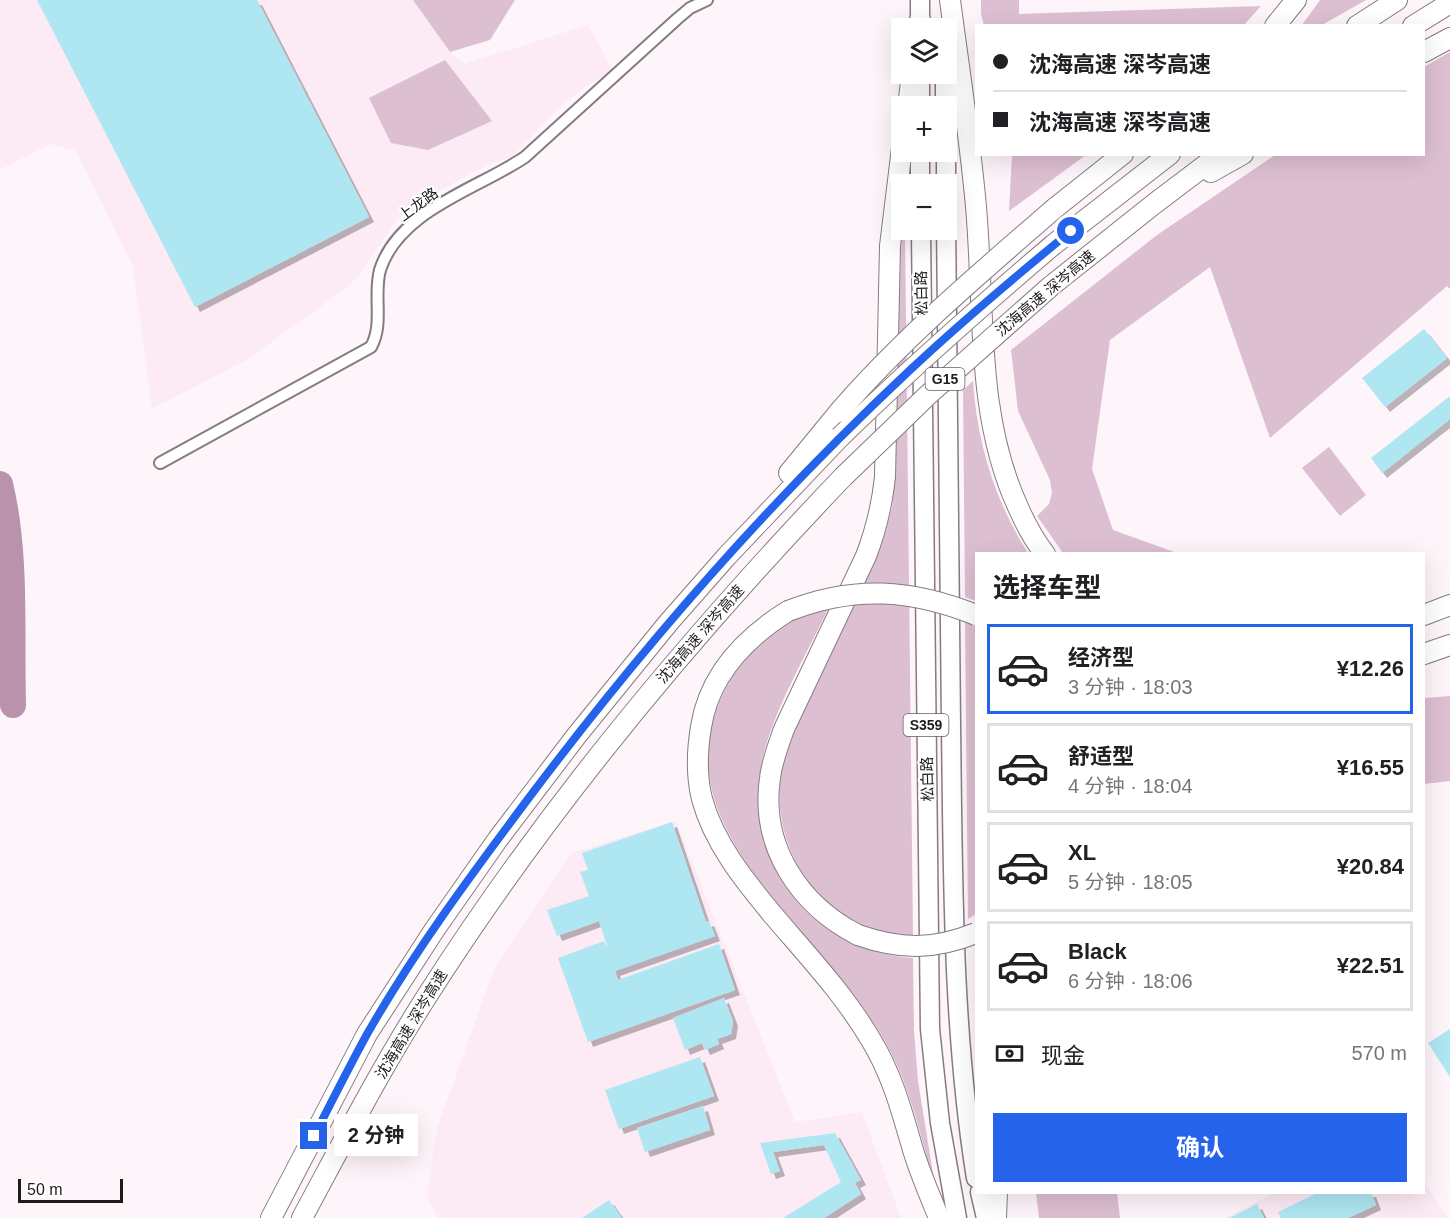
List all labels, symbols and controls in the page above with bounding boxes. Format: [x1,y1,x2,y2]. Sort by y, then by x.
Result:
map controls [891,18,957,240]
button: layers [891,18,957,84]
text: 沈海高速 深岑高速 [1029,52,1211,77]
button: + [891,96,957,162]
text: 沈海高速 深岑高速 [1029,110,1211,135]
button: − [891,174,957,240]
street label: 上龙路 [395,184,441,224]
route start [1057,217,1084,244]
street label: 沈海高速 深岑高速 [992,247,1098,339]
street label: 松白路 [912,270,930,316]
road number: G15 [926,368,964,390]
text: 选择车型 [993,573,1101,603]
street label: 沈海高速 深岑高速 [653,582,747,686]
icon: car [996,642,1050,696]
text: 经济型 [1068,645,1134,670]
text: ¥12.26 [1337,656,1404,681]
text: 3 分钟 · 18:03 [1068,676,1193,698]
road number: S359 [904,714,948,736]
icon: car [996,741,1050,795]
text: 舒适型 [1068,744,1134,769]
text: ¥16.55 [1337,755,1404,780]
street label: 松白路 [918,756,936,802]
text: 4 分钟 · 18:04 [1068,775,1193,797]
icon: car [996,840,1050,894]
text: XL [1068,840,1096,865]
text: ¥20.84 [1337,854,1404,879]
text: 5 分钟 · 18:05 [1068,871,1193,893]
icon: car [996,939,1050,993]
text: Black [1068,939,1127,964]
text: ¥22.51 [1337,953,1404,978]
street label: 沈海高速 深岑高速 [372,966,450,1082]
text: 6 分钟 · 18:06 [1068,970,1193,992]
icon: cash [993,1037,1026,1070]
text: 570 m [1351,1042,1407,1064]
text: 现金 [1041,1043,1085,1068]
button: 确认 [993,1113,1407,1182]
callout: 2 分钟 [335,1115,419,1157]
route end [300,1122,327,1149]
text: 2 分钟 [348,1124,404,1146]
scale bar [18,1176,123,1204]
text: 50 m [27,1181,63,1198]

